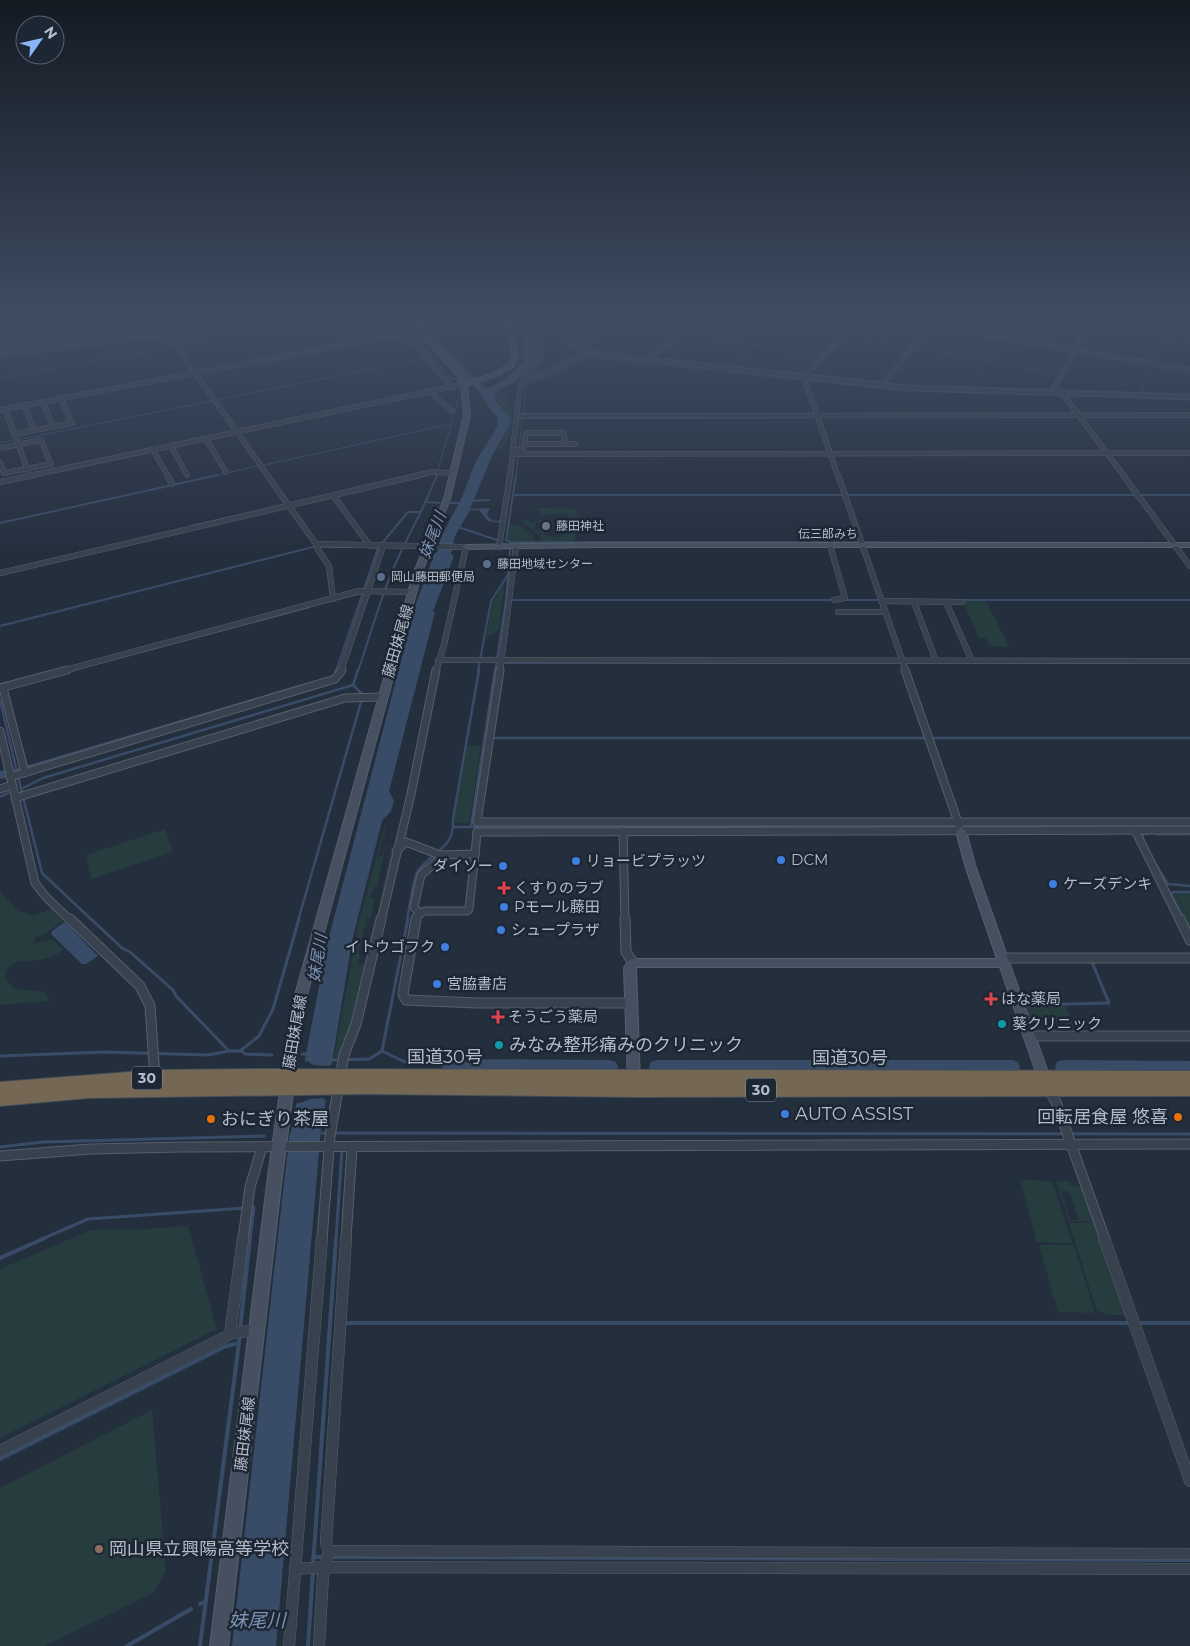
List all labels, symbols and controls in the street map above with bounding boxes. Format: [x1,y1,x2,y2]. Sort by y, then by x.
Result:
north arrow [15,15,65,65]
text: N [40,23,61,42]
water label: 妹尾川 [415,508,451,561]
place label: 藤田神社 [556,518,604,533]
marker: 藤田神社 [540,520,552,532]
street label: 伝三郎みち [798,526,858,541]
place label: 藤田地域センター [497,556,593,571]
marker: 藤田地域センター [481,558,493,570]
place label: 岡山藤田郵便局 [391,569,475,584]
marker: 岡山藤田郵便局 [375,571,387,583]
street label: 藤田妹尾線 [378,602,417,680]
place label: DCM [791,850,828,869]
place label: リョービプラッツ [586,851,706,870]
marker: DCM [775,854,787,866]
marker: リョービプラッツ [570,855,582,867]
place label: ダイソー [433,856,493,875]
marker: ダイソー [497,860,509,872]
place label: ケーズデンキ [1063,874,1152,893]
place label: くすりのラブ [514,878,604,897]
marker: ケーズデンキ [1047,878,1059,890]
marker: くすりのラブ [498,882,510,894]
place label: Pモール藤田 [514,897,600,916]
marker: Pモール藤田 [498,901,510,913]
place label: シュープラザ [511,920,600,939]
marker: シュープラザ [495,924,507,936]
water label: 妹尾川 [304,931,331,983]
place label: イトウゴフク [345,937,435,956]
marker: イトウゴフク [439,941,451,953]
place label: 宮脇書店 [447,974,507,993]
marker: 宮脇書店 [431,978,443,990]
place label: はな薬局 [1001,989,1061,1008]
street label: 藤田妹尾線 [279,993,310,1071]
marker: はな薬局 [985,993,997,1005]
place label: そうごう薬局 [508,1007,598,1026]
marker: そうごう薬局 [492,1011,504,1023]
place label: 葵クリニック [1012,1014,1102,1033]
marker: 葵クリニック [996,1018,1008,1030]
place label: みなみ整形痛みのクリニック [509,1034,743,1056]
marker: みなみ整形痛みのクリニック [493,1039,505,1051]
street label: 国道30号 [407,1046,483,1068]
street label: 国道30号 [812,1047,888,1069]
road number: 30 [132,1066,162,1090]
road number: 30 [746,1078,776,1102]
place label: AUTO ASSIST [795,1103,914,1125]
place label: 回転居食屋 悠喜 [1037,1106,1168,1128]
place label: おにぎり茶屋 [221,1108,329,1130]
marker: AUTO ASSIST [779,1108,791,1120]
marker: 回転居食屋 悠喜 [1172,1111,1184,1123]
marker: おにぎり茶屋 [205,1113,217,1125]
street label: 藤田妹尾線 [231,1396,259,1472]
place label: 岡山県立興陽高等学校 [109,1538,289,1560]
marker: 岡山県立興陽高等学校 [93,1543,105,1555]
water label: 妹尾川 [228,1609,287,1632]

